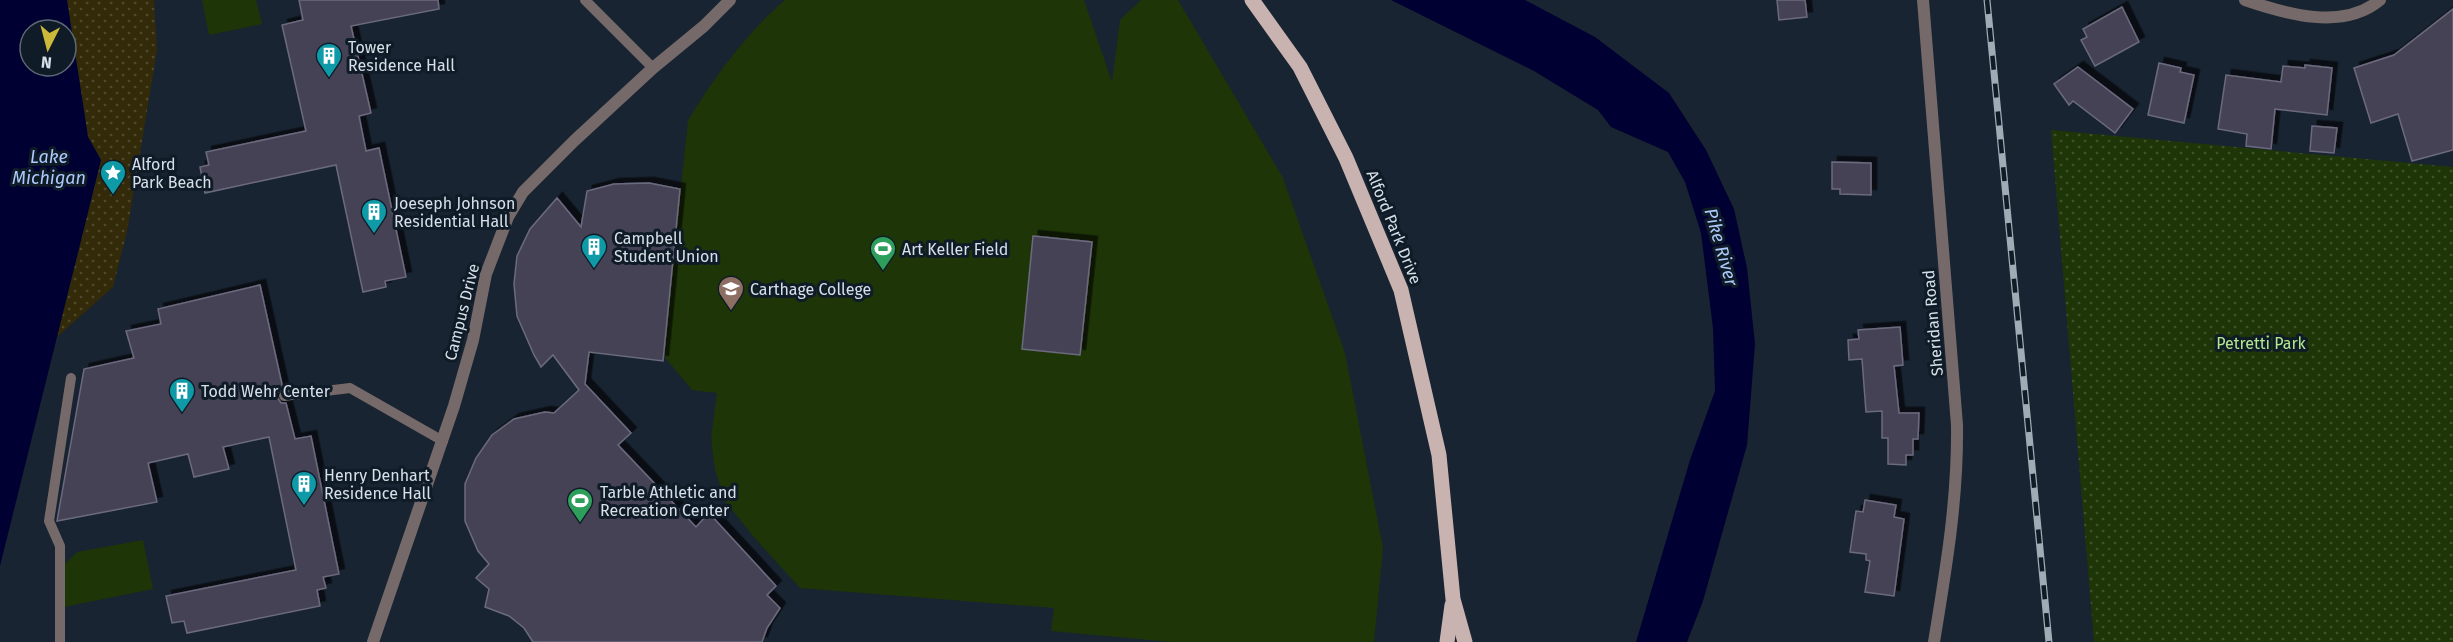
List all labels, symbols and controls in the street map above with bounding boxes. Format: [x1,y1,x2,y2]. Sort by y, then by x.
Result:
north arrow [18,18,78,78]
place label: Tower Residence Hall [348,38,455,75]
building icon: Tower Residence Hall [314,41,344,79]
text: N [40,52,53,72]
water label: Lake Michigan [12,146,86,189]
place label: Alford Park Beach [132,155,212,192]
place icon: Alford Park Beach [98,158,128,196]
street label: Alford Park Drive [1362,167,1426,287]
place label: Joeseph Johnson Residential Hall [394,194,515,231]
building icon: Joeseph Johnson Residential Hall [359,197,389,235]
water label: Pike River [1699,206,1743,289]
place label: Campbell Student Union [614,229,719,266]
building icon: Campbell Student Union [579,232,609,270]
sports icon: Art Keller Field [868,234,898,272]
place label: Art Keller Field [902,240,1008,259]
street label: Campus Drive [441,262,483,362]
street label: Sheridan Road [1919,269,1947,377]
school or university icon: Carthage College [716,274,746,312]
place label: Carthage College [750,280,871,299]
park label: Petretti Park [2216,334,2307,353]
building icon: Todd Wehr Center [167,376,197,414]
place label: Todd Wehr Center [201,382,331,401]
place label: Henry Denhart Residence Hall [324,466,431,503]
building icon: Henry Denhart Residence Hall [289,469,319,507]
place label: Tarble Athletic and Recreation Center [600,483,737,520]
sports icon: Tarble Athletic and Recreation Center [565,486,595,524]

